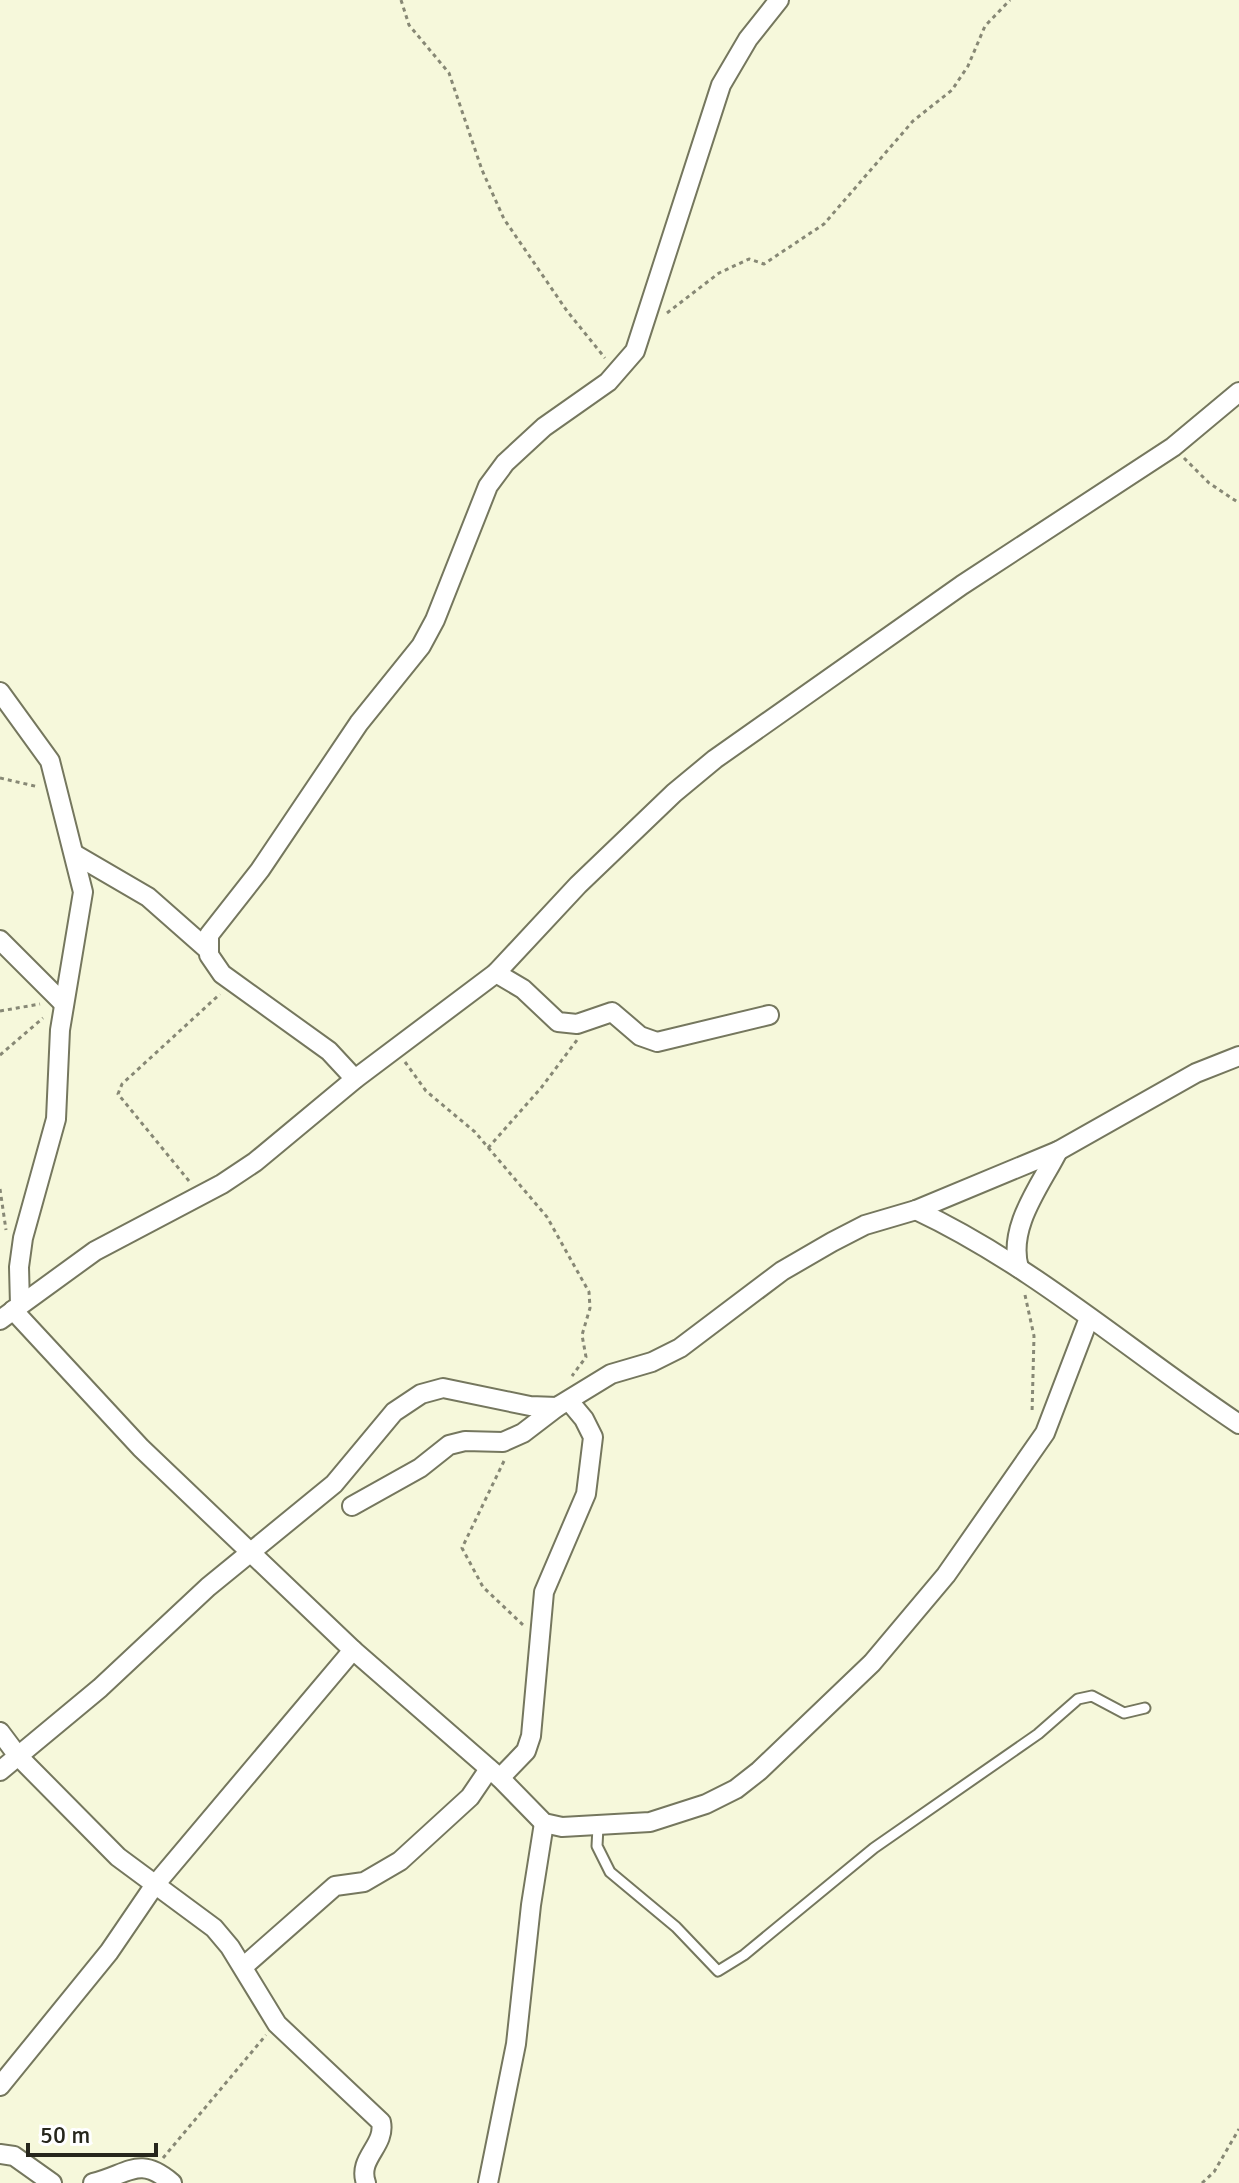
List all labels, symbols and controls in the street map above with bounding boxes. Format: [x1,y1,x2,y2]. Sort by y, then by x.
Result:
scale bar [28,2107,156,2157]
text: 50 m [40,2120,90,2150]

